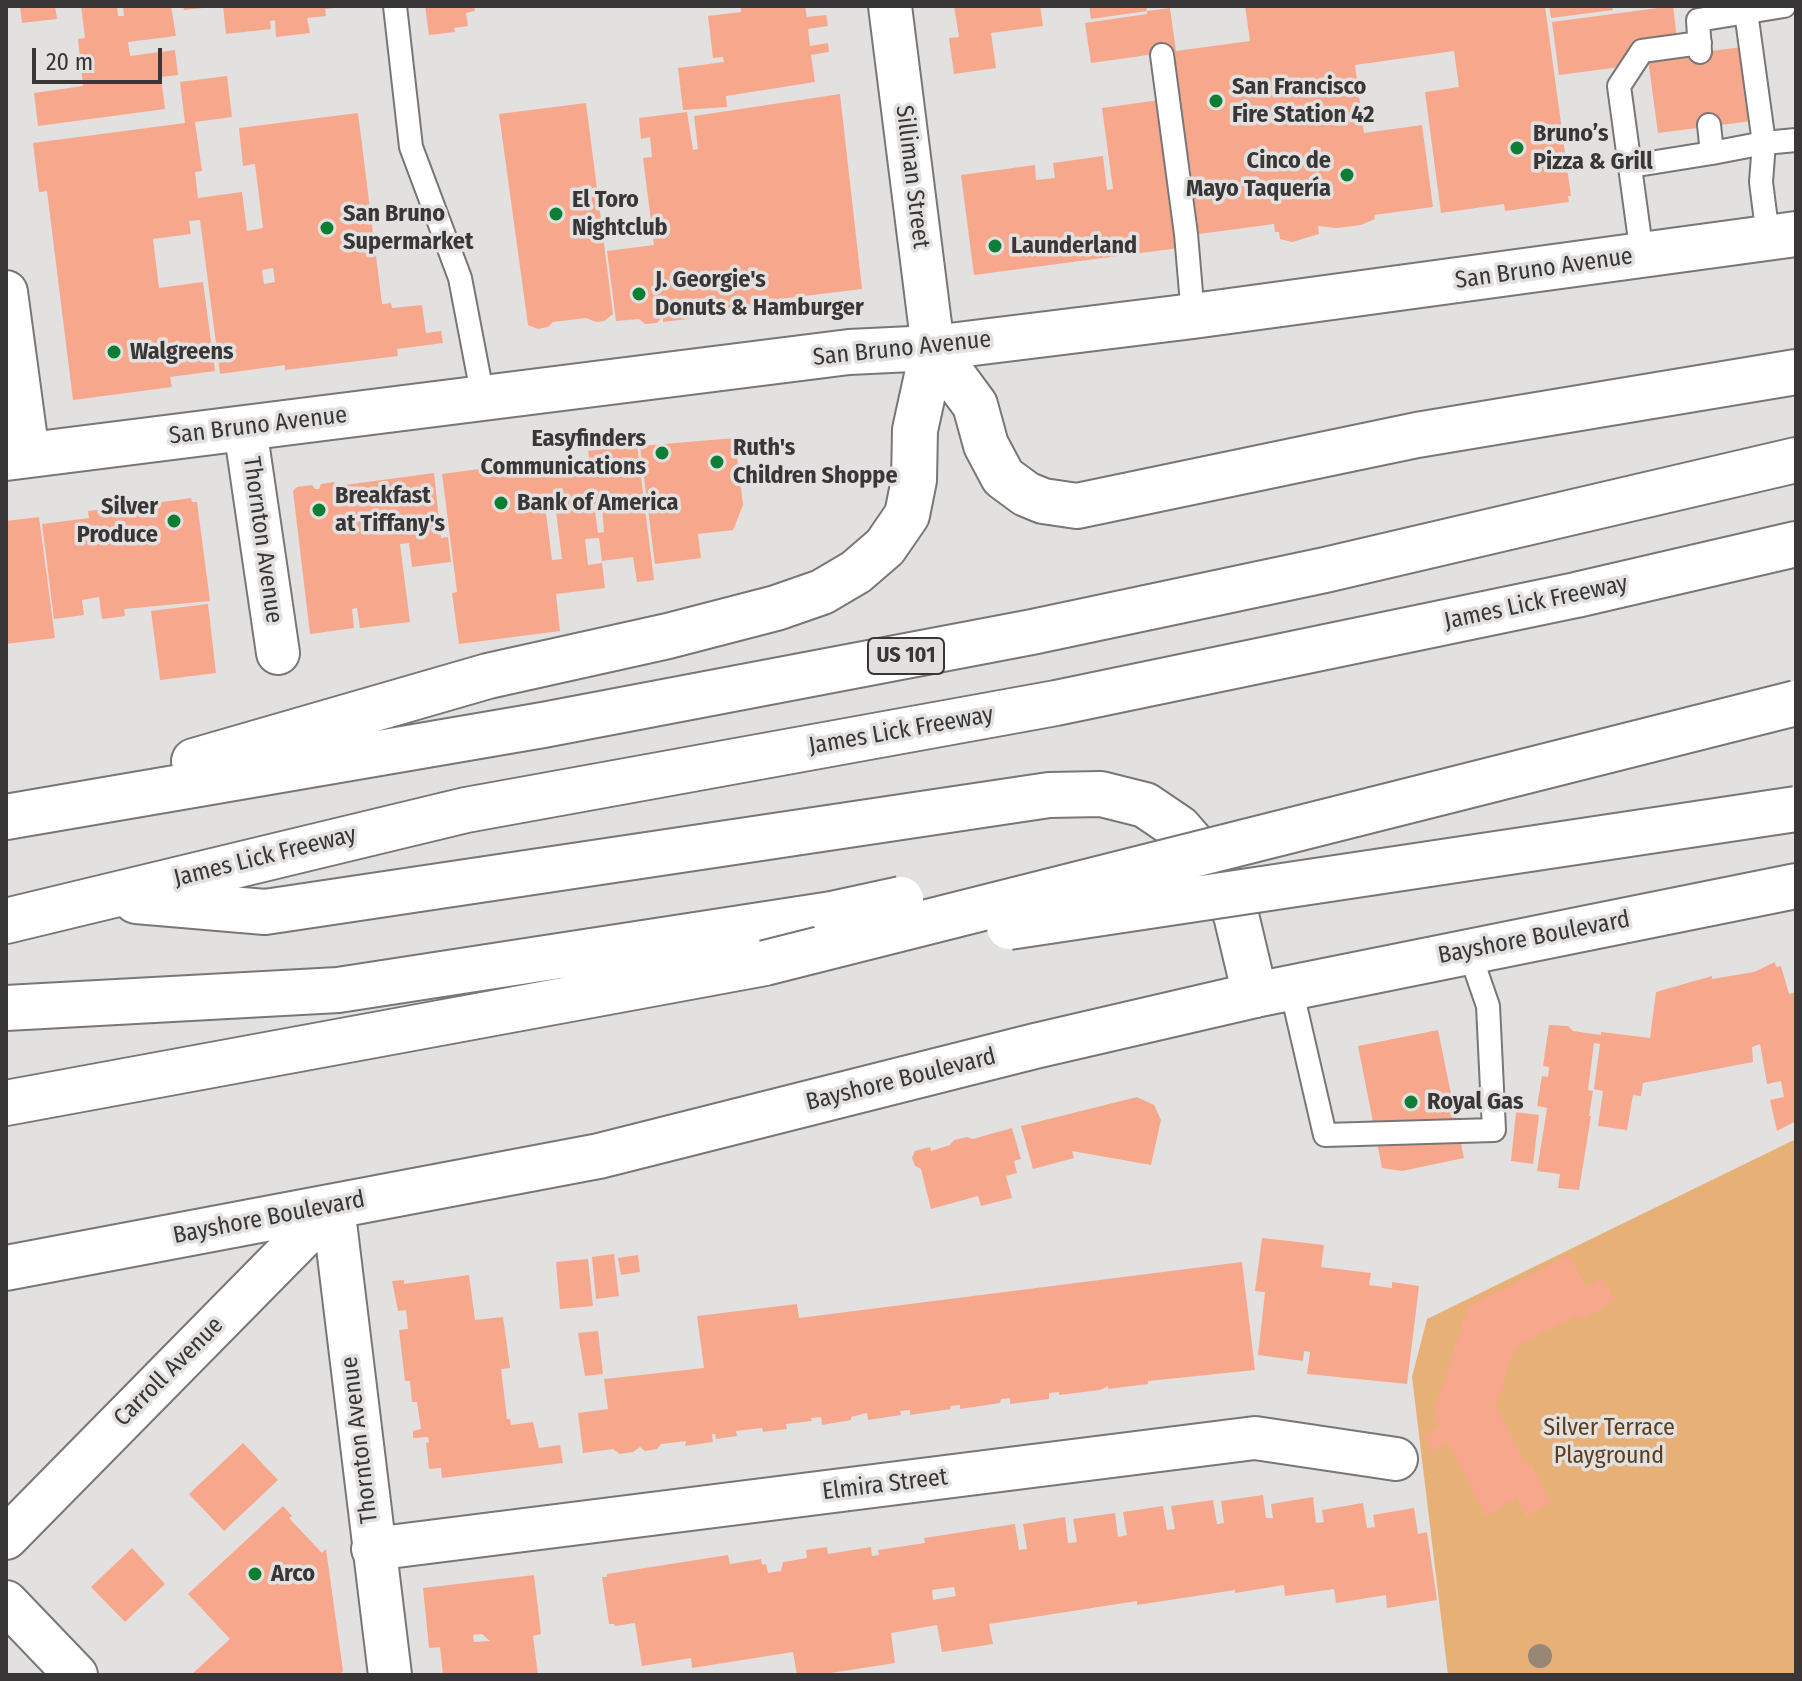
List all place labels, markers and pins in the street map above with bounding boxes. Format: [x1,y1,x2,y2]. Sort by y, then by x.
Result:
place label: San Francisco Fire Station 42 [1232,73,1374,129]
marker: San Francisco Fire Station 42 [1207,92,1225,110]
place label: Bruno’s Pizza & Grill [1533,120,1653,176]
marker: Bruno’s Pizza & Grill [1508,139,1526,157]
place label: Cinco de Mayo Taquería [1186,147,1331,203]
marker: Cinco de Mayo Taquería [1338,166,1356,184]
place label: El Toro Nightclub [572,186,668,242]
place label: San Bruno Supermarket [343,200,473,256]
marker: El Toro Nightclub [547,205,565,223]
marker: San Bruno Supermarket [318,219,336,237]
place label: Launderland [1011,232,1137,260]
marker: Launderland [986,237,1004,255]
place label: J. Georgie's Donuts & Hamburger [655,266,864,322]
marker: J. Georgie's Donuts & Hamburger [630,285,648,303]
place label: Walgreens [130,338,234,366]
marker: Walgreens [105,343,123,361]
place label: Easyfinders Communications [480,425,646,481]
place label: Ruth's Children Shoppe [733,434,898,490]
marker: Easyfinders Communications [653,444,671,462]
marker: Ruth's Children Shoppe [708,453,726,471]
place label: Breakfast at Tiffany's [335,482,445,538]
place label: Bank of America [517,489,678,517]
place label: Silver Produce [77,493,158,549]
marker: Bank of America [492,494,510,512]
marker: Breakfast at Tiffany's [310,501,328,519]
marker: Silver Produce [165,512,183,530]
place label: Royal Gas [1427,1088,1523,1116]
marker: Royal Gas [1402,1093,1420,1111]
place label: Arco [271,1560,315,1588]
marker: Arco [246,1565,264,1583]

